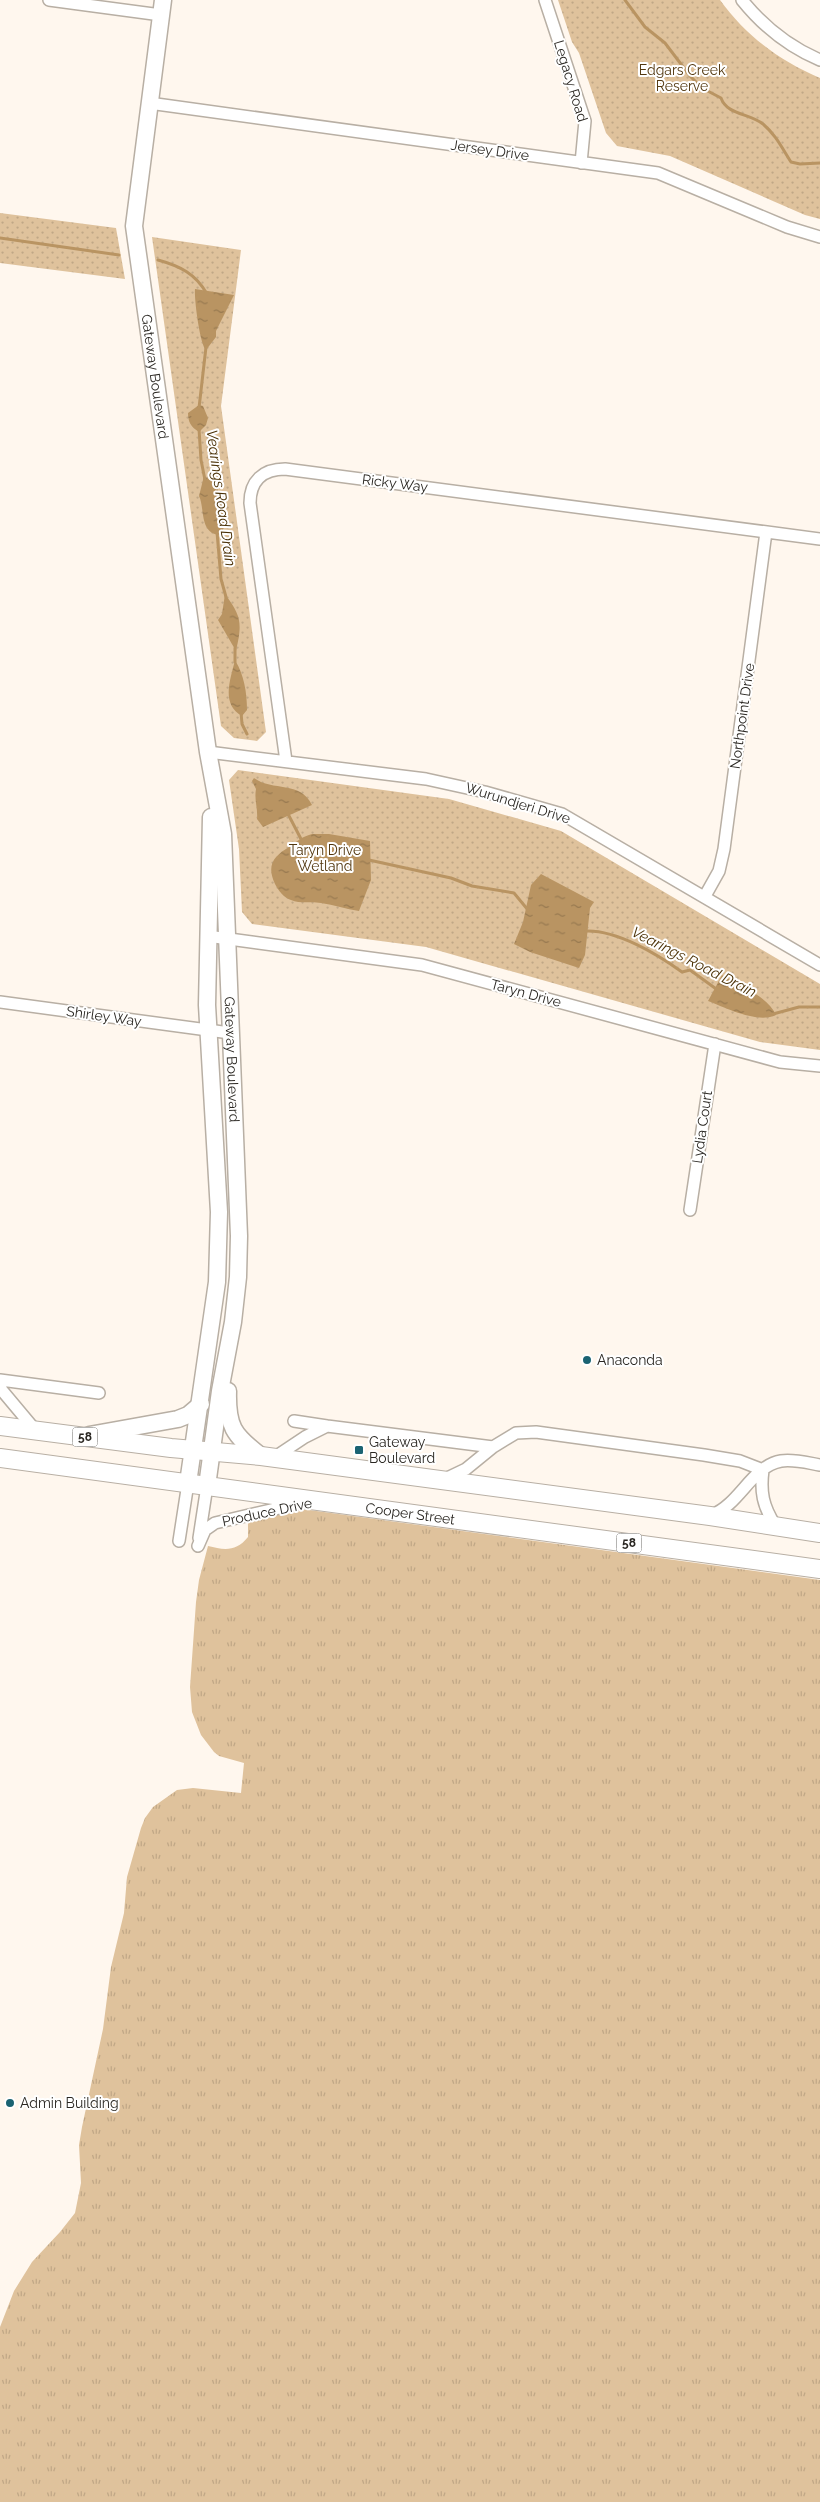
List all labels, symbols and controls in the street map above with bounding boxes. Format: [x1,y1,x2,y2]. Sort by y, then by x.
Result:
street label: Legacy Road [551,38,591,124]
park label: Edgars Creek Reserve [639,62,726,94]
street label: Jersey Drive [450,137,530,163]
street label: Gateway Boulevard [139,313,172,440]
water label: Vearings Road Drain [203,429,239,567]
street label: Ricky Way [361,471,429,495]
street label: Northpoint Drive [727,662,757,770]
street label: Wurundjeri Drive [464,779,572,827]
park label: Taryn Drive Wetland [289,842,361,874]
water label: Vearings Road Drain [629,923,759,1001]
street label: Taryn Drive [489,976,563,1010]
street label: Gateway Boulevard [221,996,242,1123]
street label: Shirley Way [65,1003,143,1029]
street label: Lydia Court [689,1089,715,1164]
place label: Anaconda [597,1352,663,1368]
marker: Anaconda [581,1354,593,1366]
road number: 58 [72,1428,98,1446]
place label: Gateway Boulevard [369,1434,435,1466]
marker: Gateway Boulevard [353,1444,365,1456]
street label: Produce Drive [221,1495,313,1529]
street label: Cooper Street [364,1500,456,1528]
road number: 58 [616,1534,642,1552]
place label: Admin Building [20,2095,119,2111]
marker: Admin Building [4,2097,16,2109]

